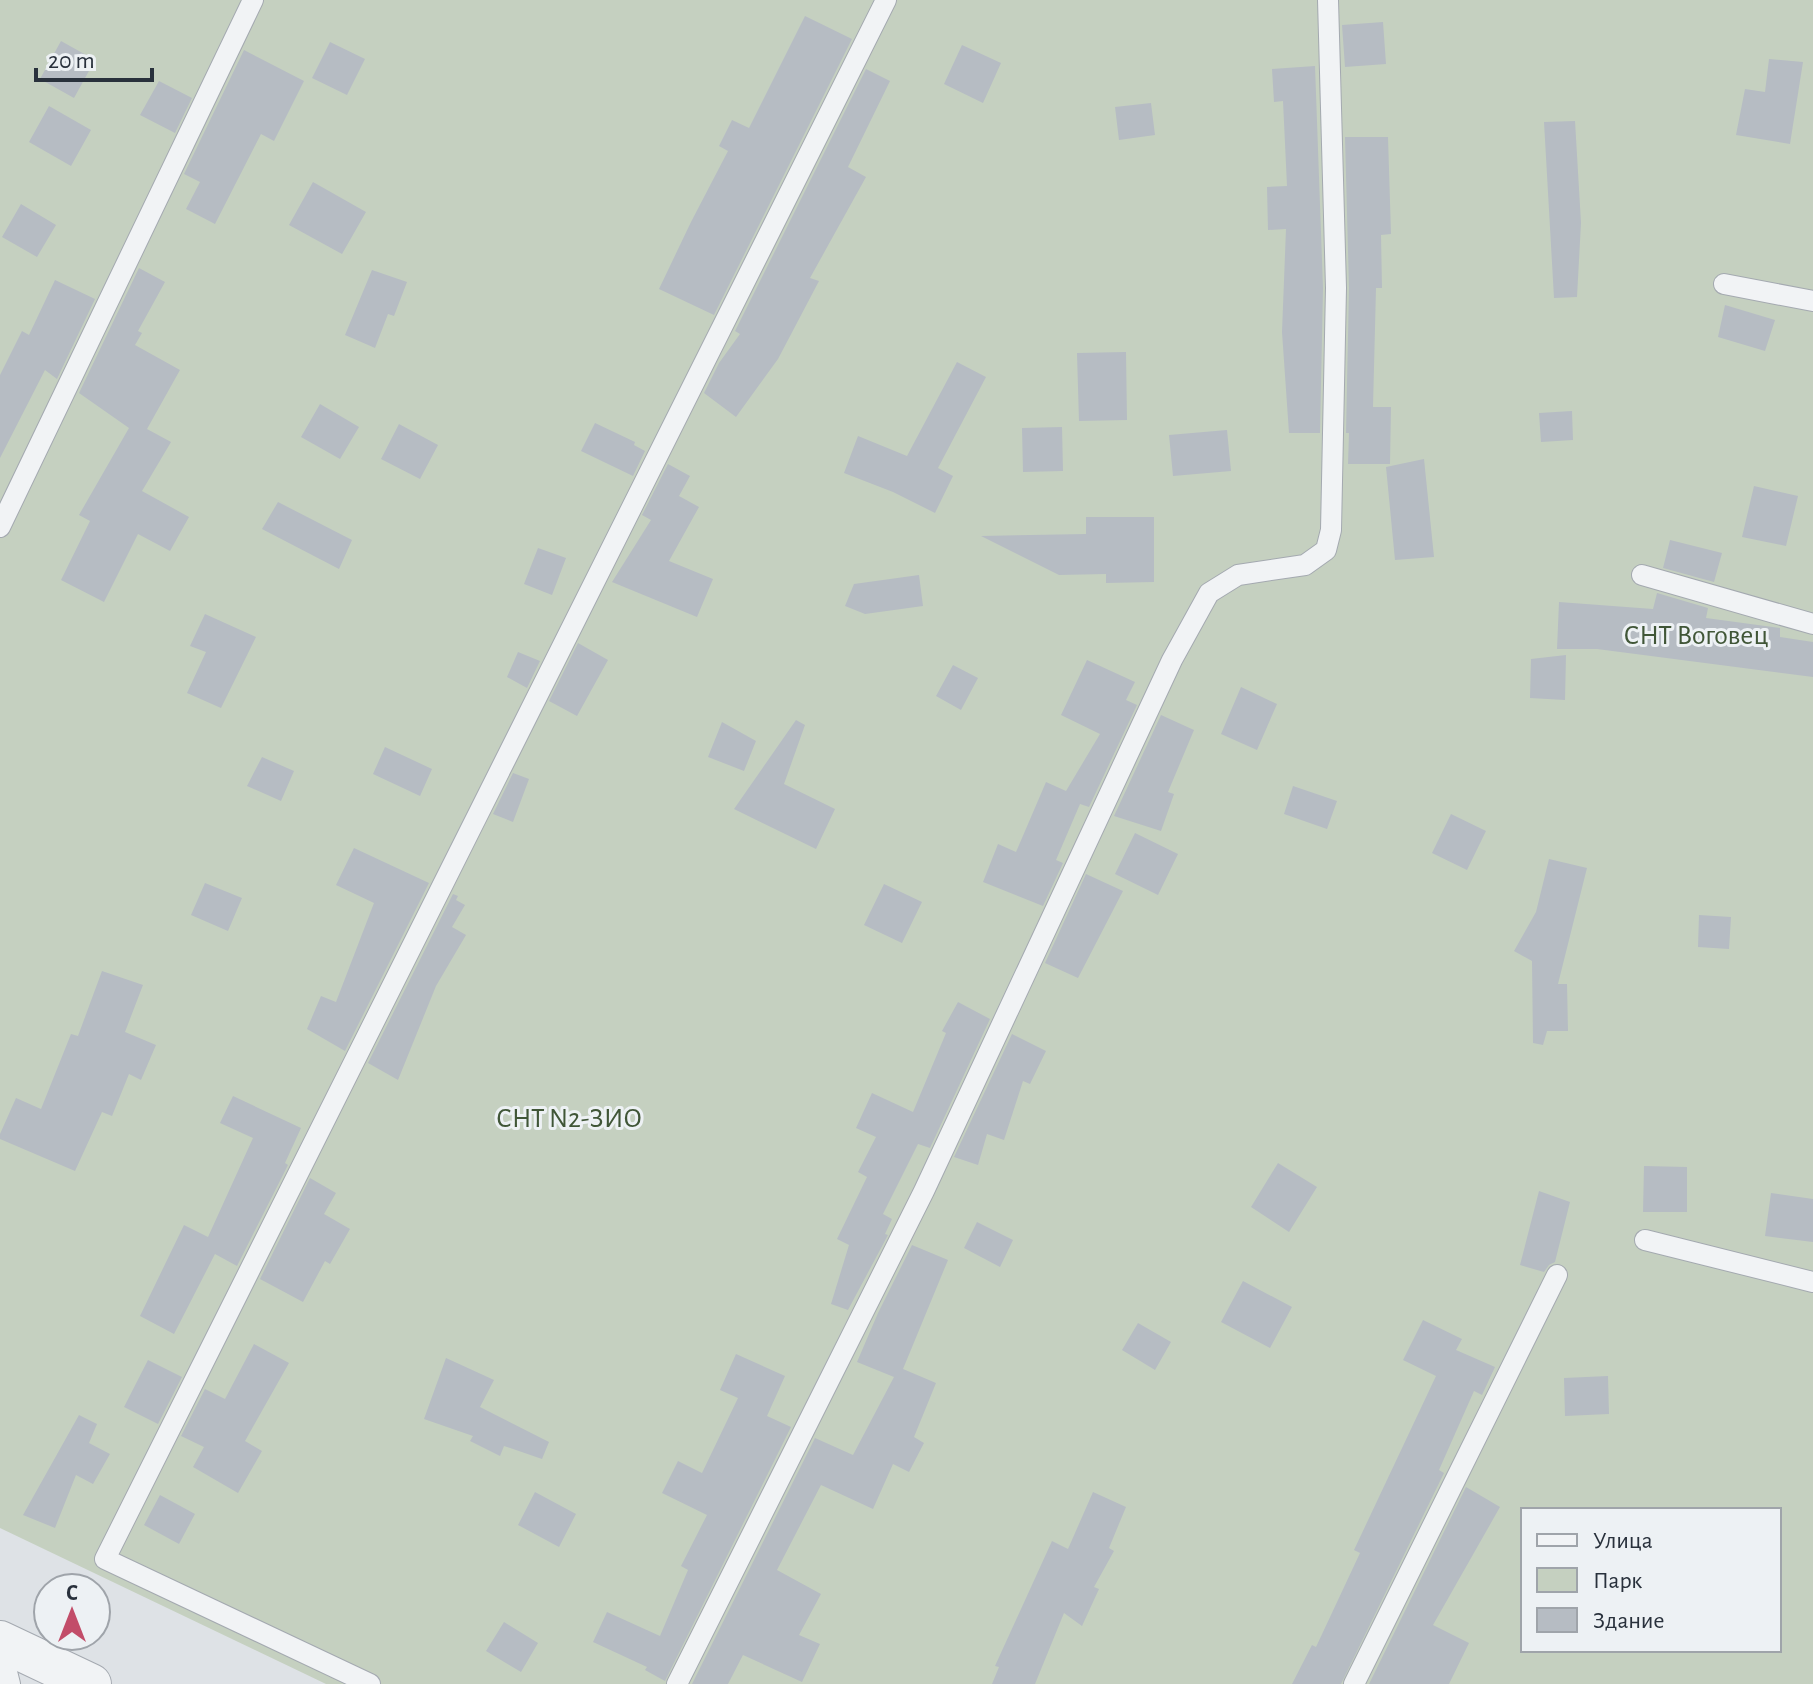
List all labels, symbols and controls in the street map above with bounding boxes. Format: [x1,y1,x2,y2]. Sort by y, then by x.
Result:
scale bar [36,32,152,82]
text: 20 m [48,49,95,73]
park label: СНТ Воговец [1623,622,1769,650]
park label: СНТ N2-ЗИО [496,1105,642,1133]
legend [1521,1508,1781,1652]
text: Улица [1593,1529,1653,1553]
text: Парк [1593,1569,1642,1593]
north arrow [32,1572,112,1652]
text: С [66,1582,78,1604]
text: Здание [1593,1609,1664,1633]

